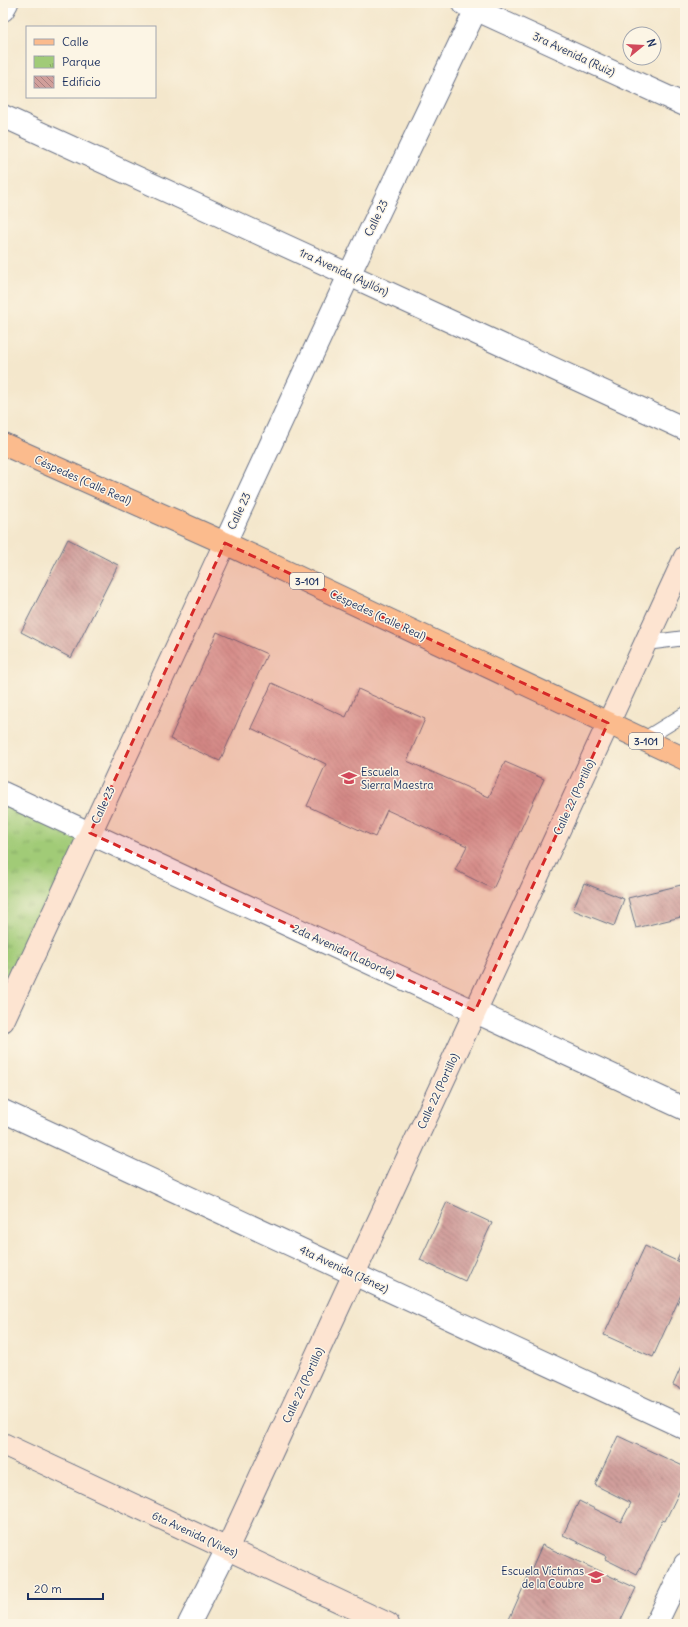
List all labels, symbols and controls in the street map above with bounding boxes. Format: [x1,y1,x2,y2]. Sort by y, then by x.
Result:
legend [26,26,156,98]
north arrow [622,26,662,66]
street label: 3ra Avenida (Ruiz) [531,29,617,79]
text: Calle [62,34,89,49]
text: N [644,37,659,49]
text: Parque [62,54,101,69]
text: Edificio [62,74,101,89]
street label: Calle 23 [361,197,391,239]
street label: 1ra Avenida (Ayllón) [297,245,391,299]
street label: Céspedes (Calle Real) [32,452,134,508]
street label: Calle 23 [224,490,254,532]
road number: 3-101 [290,573,324,589]
street label: Céspedes (Calle Real) [328,587,428,643]
road number: 3-101 [629,733,663,749]
street label: Calle 22 (Portillo) [550,757,598,837]
place label: Escuela Sierra Maestra [361,765,434,792]
school or university icon: Escuela Sierra Maestra [340,769,358,787]
street label: Calle 23 [88,784,118,826]
street label: 2da Avenida (Laborde) [291,921,397,981]
street label: Calle 22 (Portillo) [414,1051,462,1131]
street label: 4ta Avenida (Jénez) [297,1242,391,1296]
street label: Calle 22 (Portillo) [279,1345,327,1425]
street label: 6ta Avenida (Vives) [150,1508,240,1560]
place label: Escuela Víctimas de la Coubre [501,1564,584,1591]
school or university icon: Escuela Víctimas de la Coubre [587,1568,605,1586]
scale bar [28,1575,103,1601]
text: 20 m [34,1581,62,1596]

